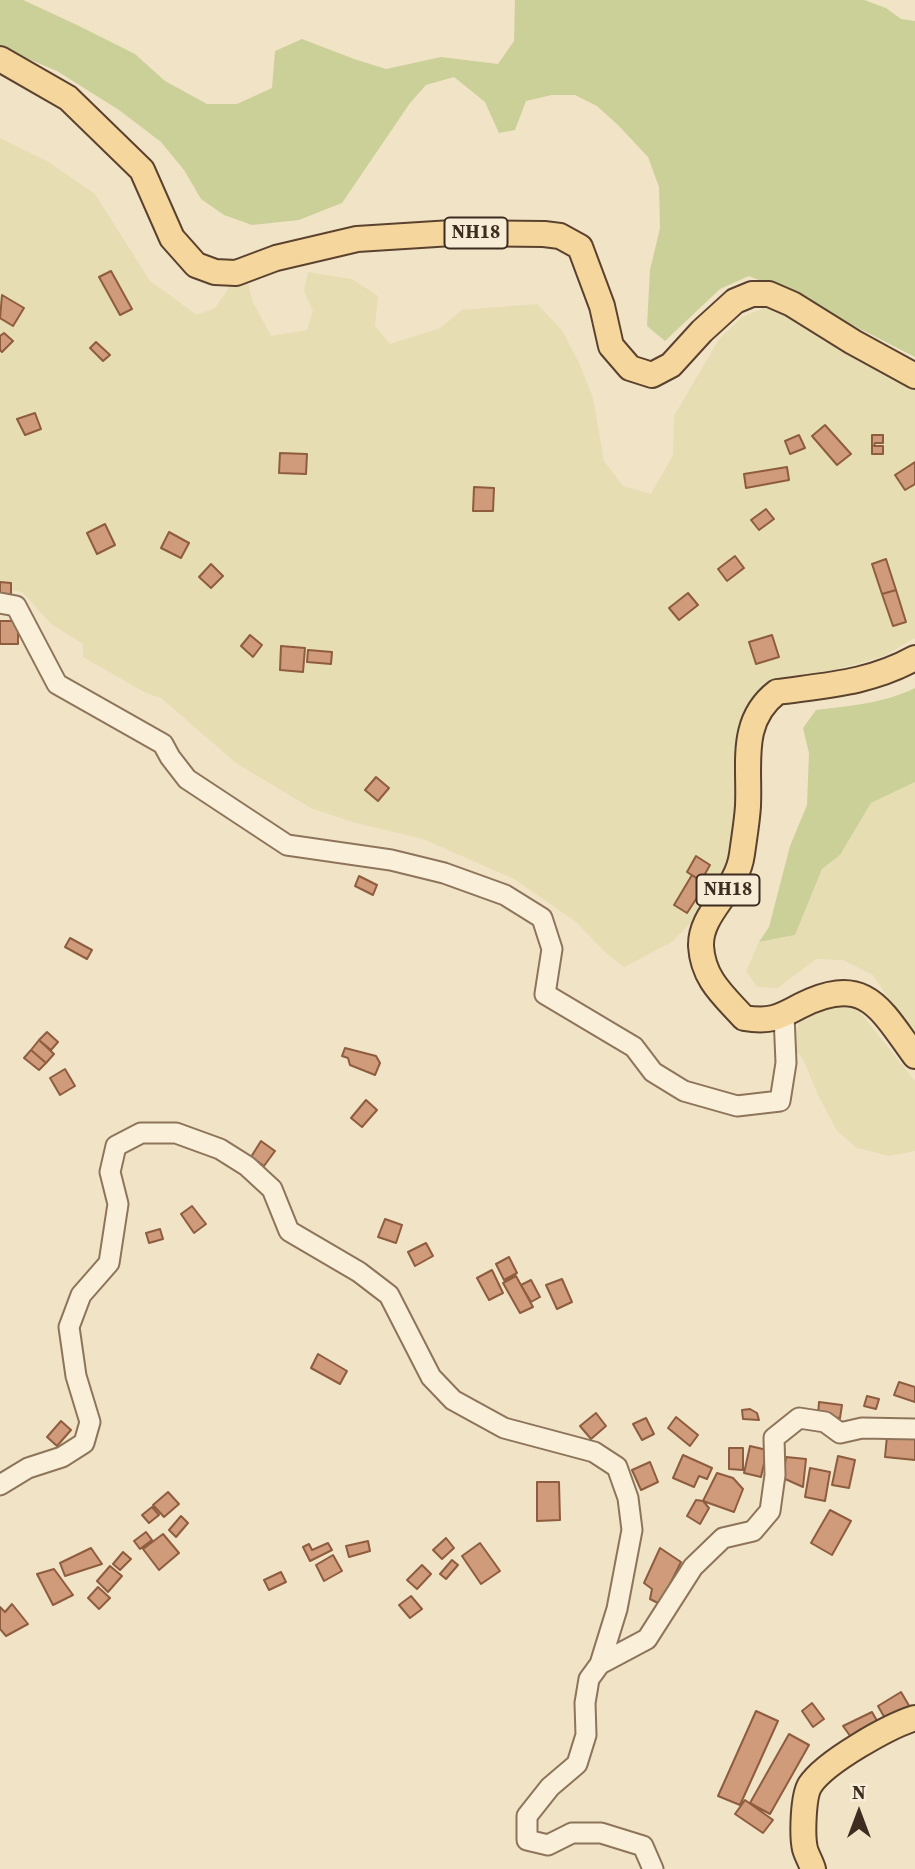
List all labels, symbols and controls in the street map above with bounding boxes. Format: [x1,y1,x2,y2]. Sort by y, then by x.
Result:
road number: NH18 [444,218,508,248]
road number: NH18 [696,874,760,906]
north arrow [824,1778,894,1848]
text: N [852,1779,866,1805]

